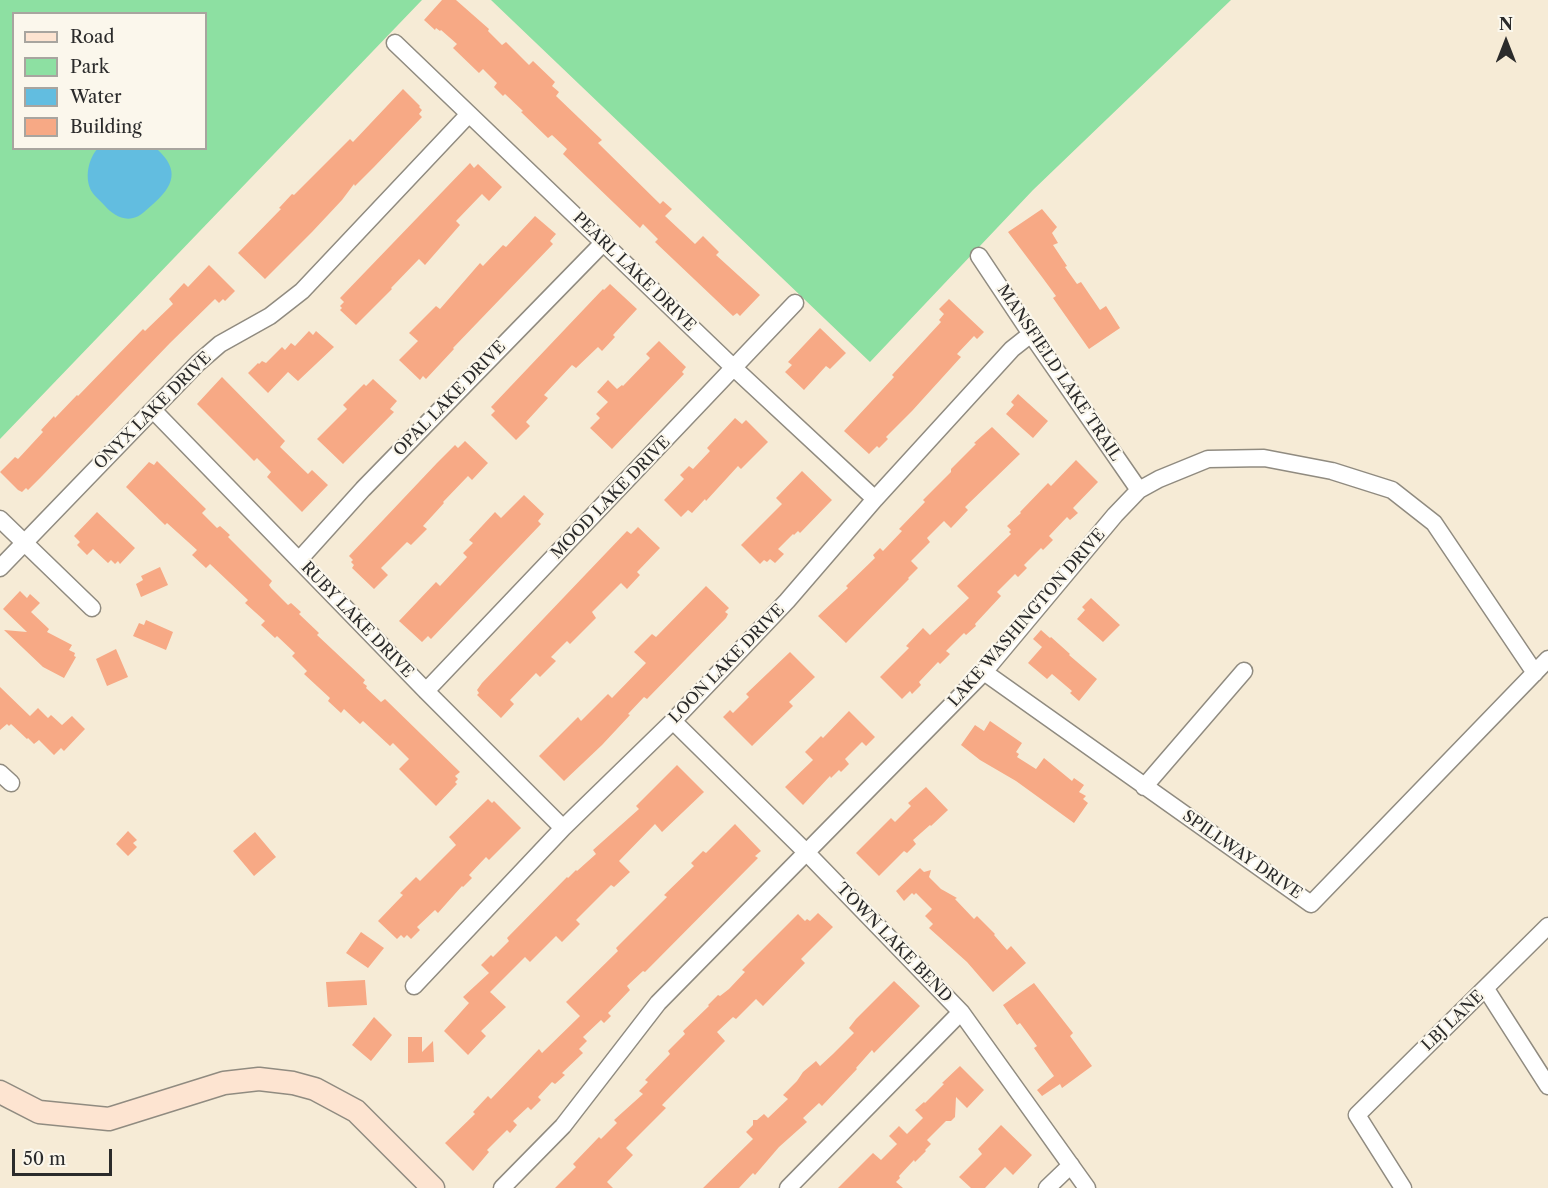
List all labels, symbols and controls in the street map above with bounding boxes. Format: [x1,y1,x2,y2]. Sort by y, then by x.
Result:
legend [12,12,207,150]
north arrow [1476,12,1536,72]
text: N [1499,14,1513,34]
text: Road [70,26,115,48]
text: Park [70,56,109,78]
text: Water [70,86,122,108]
text: Building [70,116,142,138]
street label: PEARL LAKE DRIVE [569,208,699,336]
street label: MANSFIELD LAKE TRAIL [993,281,1125,465]
street label: OPAL LAKE DRIVE [390,337,510,461]
street label: ONYX LAKE DRIVE [90,348,216,474]
street label: MOOD LAKE DRIVE [548,433,674,563]
street label: LAKE WASHINGTON DRIVE [945,525,1109,711]
street label: RUBY LAKE DRIVE [297,558,417,682]
street label: LOON LAKE DRIVE [665,601,789,727]
street label: SPILLWAY DRIVE [1179,807,1305,903]
street label: TOWN LAKE BEND [832,879,956,1007]
street label: LBJ LANE [1418,987,1488,1055]
scale bar [15,1137,116,1175]
text: 50 m [23,1148,66,1170]

